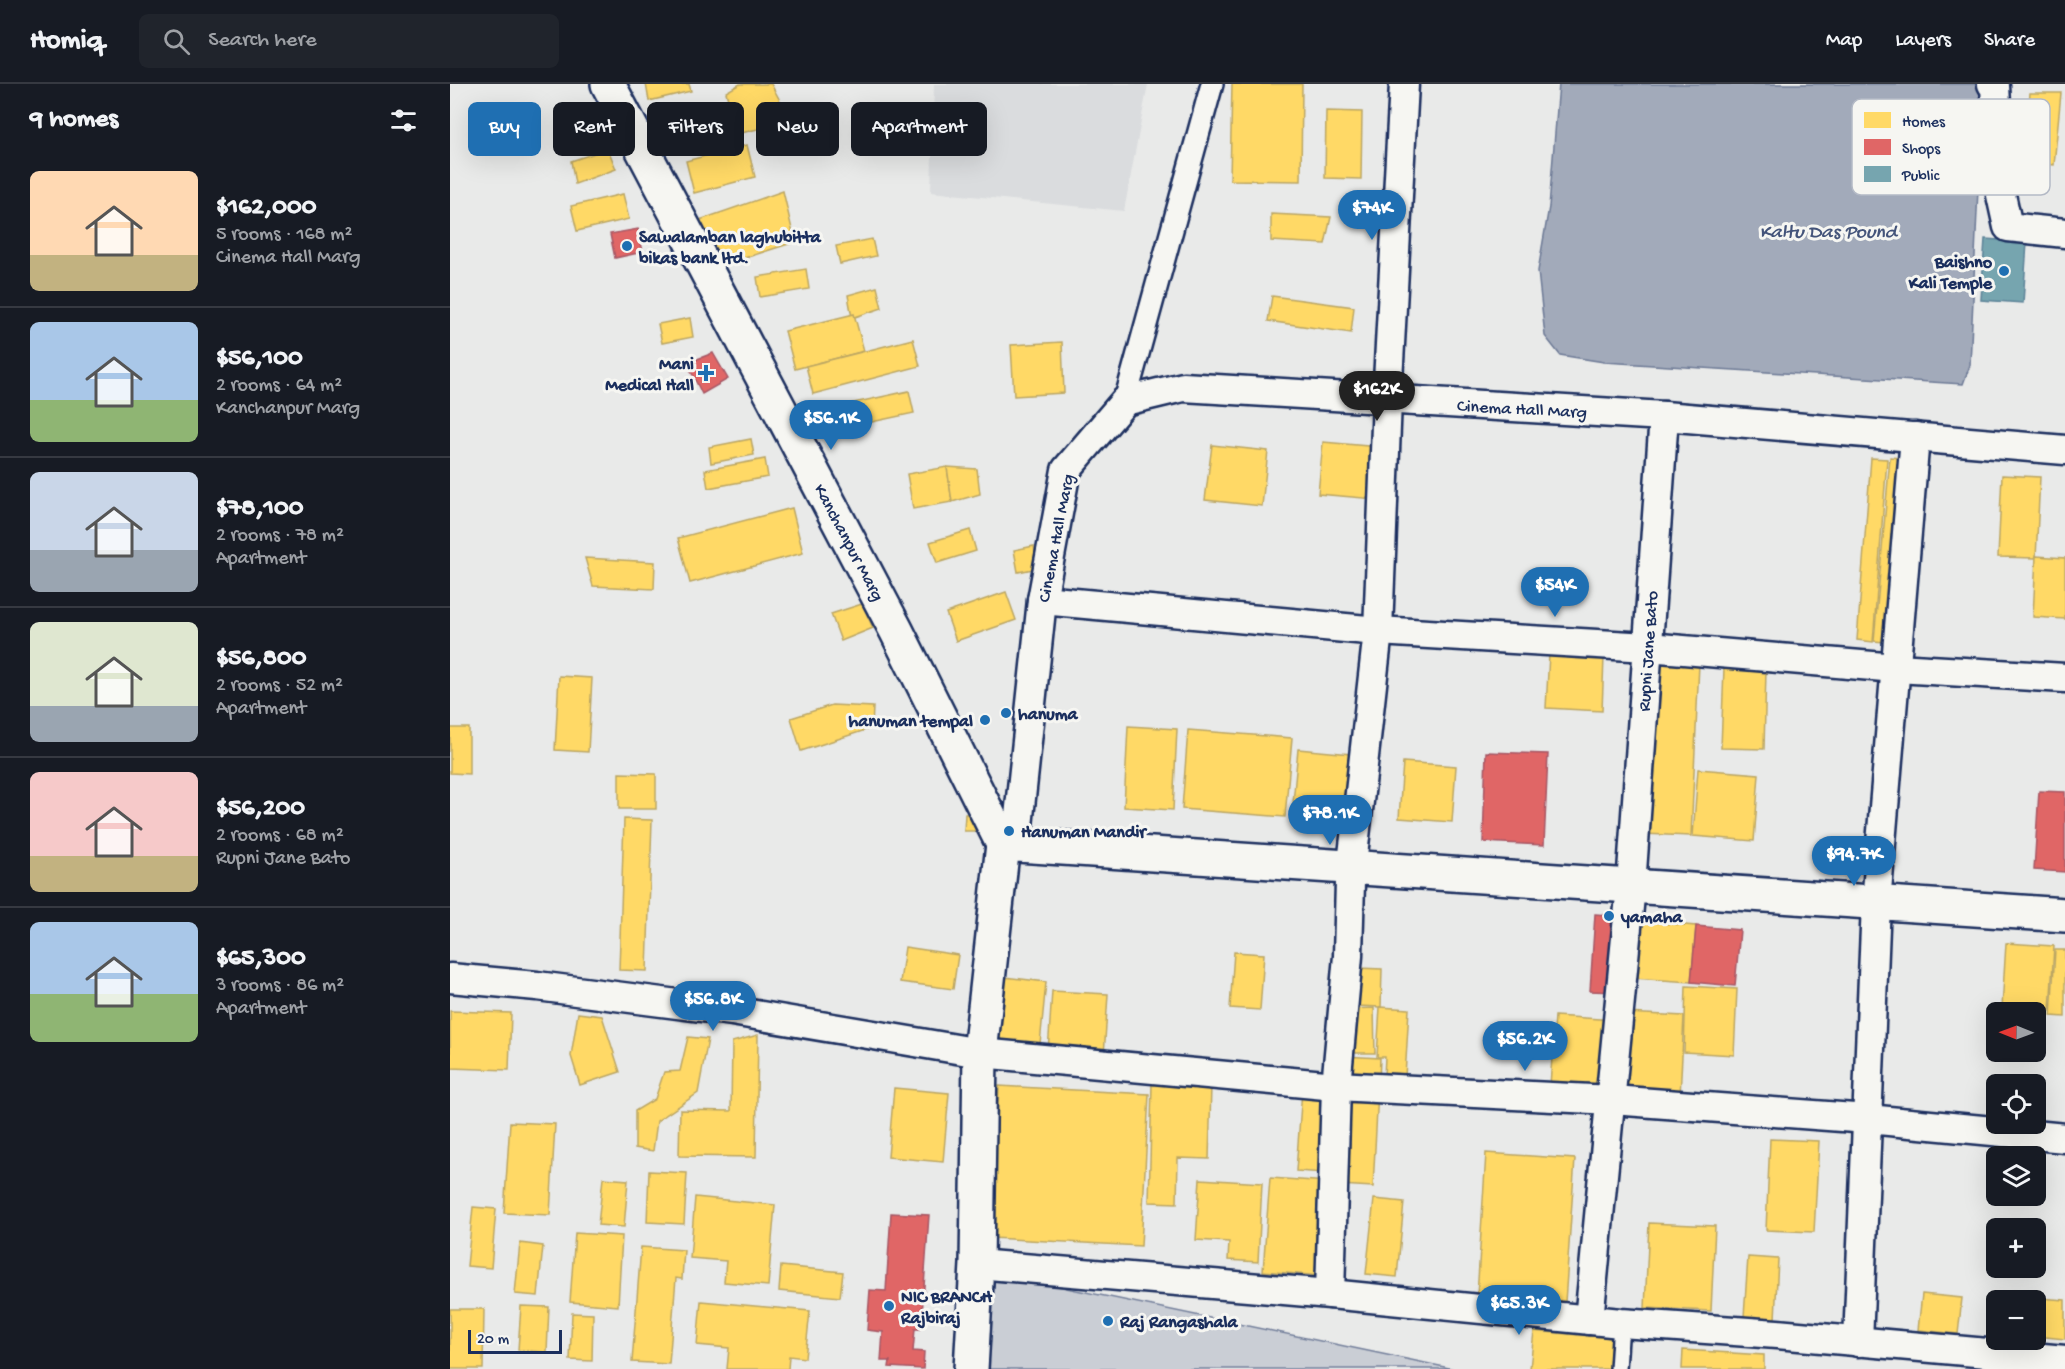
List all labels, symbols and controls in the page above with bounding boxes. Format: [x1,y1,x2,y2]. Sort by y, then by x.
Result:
search box [139,14,559,68]
text: Homiq [30,25,103,58]
icon: search [160,25,193,58]
text: Search here [208,28,317,54]
text: Map [1826,29,1862,54]
text: Layers [1895,29,1951,54]
text: Share [1984,29,2035,54]
legend [1852,99,2050,195]
chip: Buy [468,102,541,156]
chip: Rent [553,102,635,156]
chip: Filters [647,102,744,156]
chip: New [756,102,839,156]
chip: Apartment [851,102,987,156]
icon: filters [387,104,420,137]
text: 9 homes [30,105,118,136]
text: Homes [1902,114,1946,133]
text: Shops [1902,141,1941,160]
text: Public [1901,168,1940,187]
pin: $74K [1336,190,1408,241]
text: $162,000 [216,193,317,224]
icon: home [78,195,150,267]
text: $74K [1352,198,1392,221]
water label: Kaltu Das Pound [1759,222,1899,245]
text: 5 rooms · 168 m² [216,224,352,247]
place label: Sawalamban laghubitta bikas bank ltd. [638,228,822,270]
marker: Sawalamban laghubitta bikas bank ltd. [620,239,634,253]
text: Cinema Hall Marg [216,247,361,270]
place label: Baishno Kali Temple [1908,253,1993,295]
marker: Baishno Kali Temple [1997,264,2011,278]
text: $56,100 [216,344,303,375]
icon: home [78,346,150,418]
place label: Mani Medical Hall [605,355,694,397]
marker: Mani Medical Hall [699,366,713,380]
pin: $162K [1335,371,1419,422]
text: 2 rooms · 64 m² [216,375,342,398]
text: $162K [1353,379,1401,402]
street label: Cinema Hall Marg [1456,397,1587,424]
text: Kanchanpur Marg [216,398,360,421]
pin: $56.1K [782,400,880,451]
text: $56.1K [803,408,859,431]
street label: Cinema Hall Marg [1035,473,1080,604]
street label: Kanchanpur Marg [808,481,888,605]
text: $78,100 [216,494,304,525]
icon: home [78,496,150,568]
text: 2 rooms · 78 m² [216,525,344,548]
text: Apartment [216,548,306,571]
pin: $54K [1519,567,1591,618]
text: $54K [1535,575,1575,598]
street label: Rupni Jane Bato [1635,590,1664,712]
text: $56,800 [216,644,306,675]
icon: home [78,646,150,718]
text: 2 rooms · 52 m² [216,675,343,698]
text: Apartment [216,698,306,721]
place label: hanuma [1018,705,1078,726]
marker: hanuma [999,706,1013,720]
place label: hanuman tempal [849,712,973,733]
marker: hanuman tempal [978,713,992,727]
text: $56,200 [216,794,305,825]
pin: $78.1K [1281,795,1379,846]
icon: home [78,796,150,868]
text: $78.1K [1302,803,1358,826]
place label: Hanuman Mandir [1021,823,1148,844]
marker: Hanuman Mandir [1002,824,1016,838]
text: 2 rooms · 68 m² [216,825,344,848]
pin: $94.7K [1805,836,1903,887]
text: $94.7K [1826,844,1882,867]
text: Rupni Jane Bato [216,848,350,871]
place label: yamaha [1620,908,1683,929]
marker: yamaha [1602,909,1616,923]
text: $65,300 [216,944,306,975]
icon: home [78,946,150,1018]
text: 3 rooms · 86 m² [216,975,344,998]
pin: $56.8K [664,981,762,1032]
text: $56.8K [684,989,742,1012]
text: Apartment [216,998,306,1021]
north arrow [1986,1002,2046,1062]
map controls [1986,1002,2046,1350]
pin: $56.2K [1476,1021,1574,1072]
text: $56.2K [1497,1029,1553,1052]
button: locate [1986,1074,2046,1134]
button: layers [1986,1146,2046,1206]
button: + [1986,1218,2046,1278]
pin: $65.3K [1470,1285,1568,1336]
place label: NIC BRANCH Rajbiraj [900,1288,993,1330]
button: − [1986,1290,2046,1350]
text: $65.3K [1490,1293,1548,1316]
marker: NIC BRANCH Rajbiraj [882,1299,896,1313]
place label: Raj Rangashala [1119,1313,1238,1334]
marker: Raj Rangashala [1101,1314,1115,1328]
scale bar [468,1327,562,1354]
text: 20 m [477,1331,509,1350]

